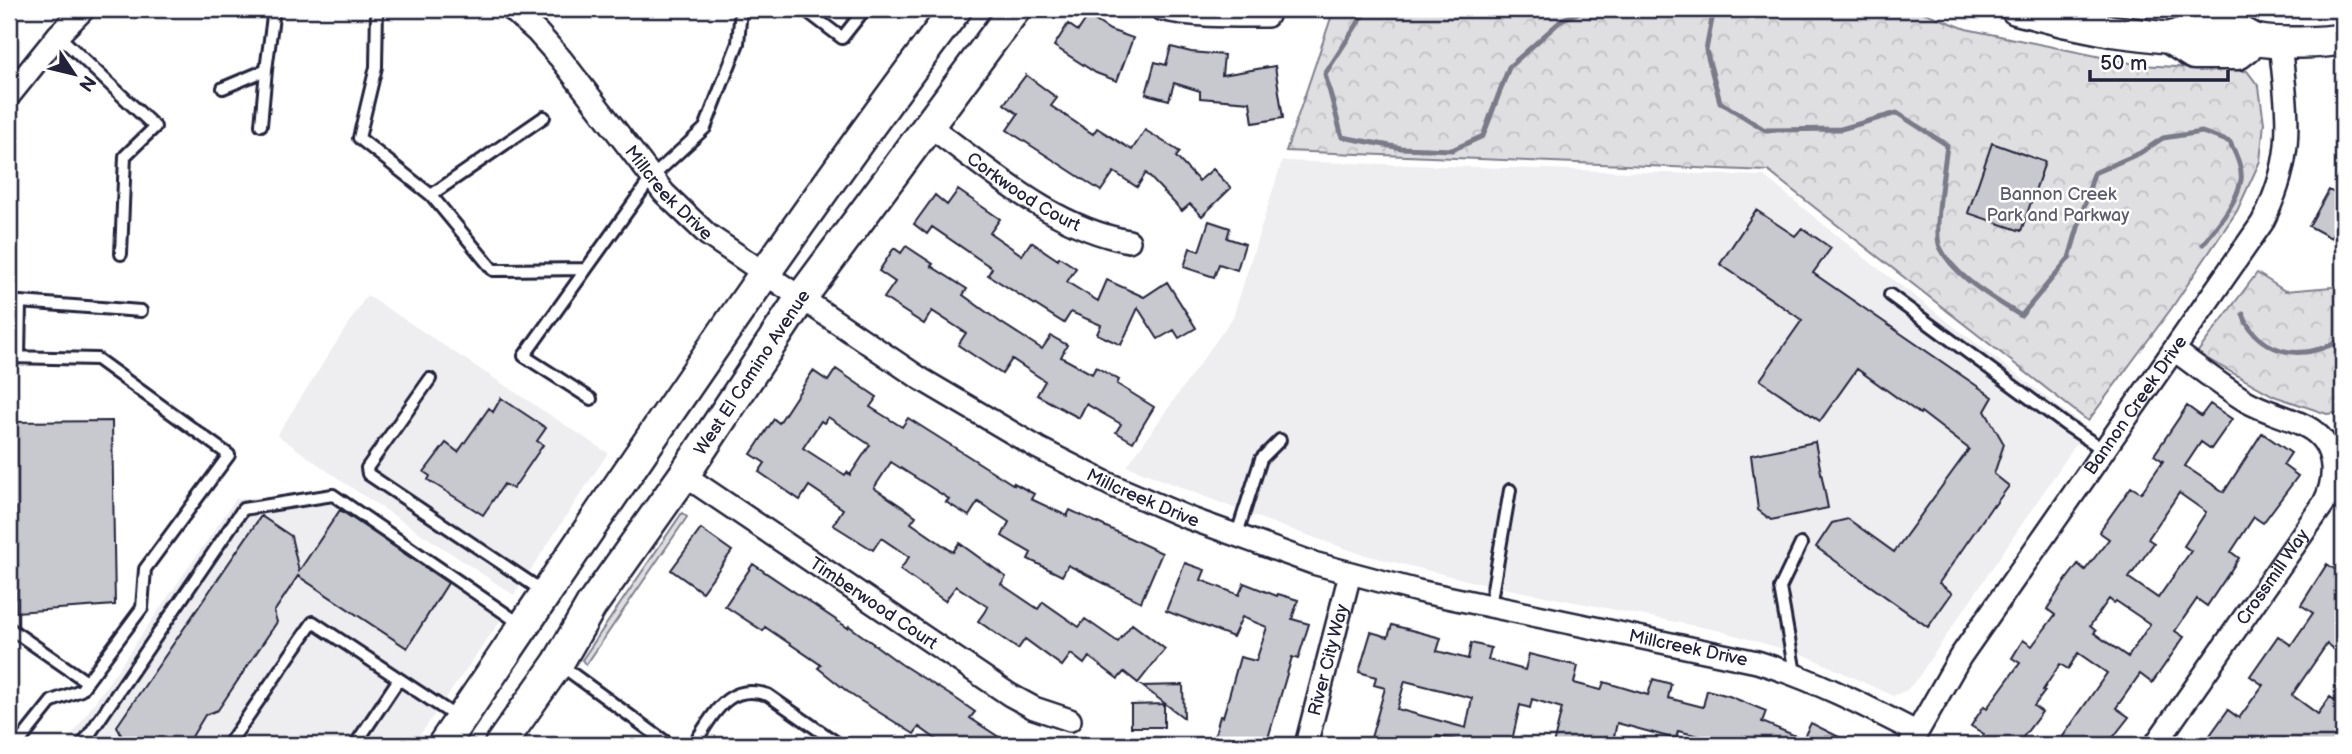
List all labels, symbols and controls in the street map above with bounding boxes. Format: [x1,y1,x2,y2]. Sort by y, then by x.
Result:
north arrow [38,38,108,108]
scale bar [2090,38,2228,82]
text: 50 m [2100,51,2147,76]
text: N [73,70,100,95]
street label: Millcreek Drive [621,141,717,245]
street label: Corkwood Court [963,148,1084,236]
park label: Bannon Creek Park and Parkway [1987,184,2130,226]
street label: West El Camino Avenue [690,285,814,459]
street label: Bannon Creek Drive [2080,331,2191,479]
street label: Millcreek Drive [1083,464,1202,532]
street label: Crossmill Way [2232,524,2314,629]
street label: Timberwood Court [806,553,942,654]
street label: River City Way [1304,601,1353,718]
street label: Millcreek Drive [1627,625,1750,670]

